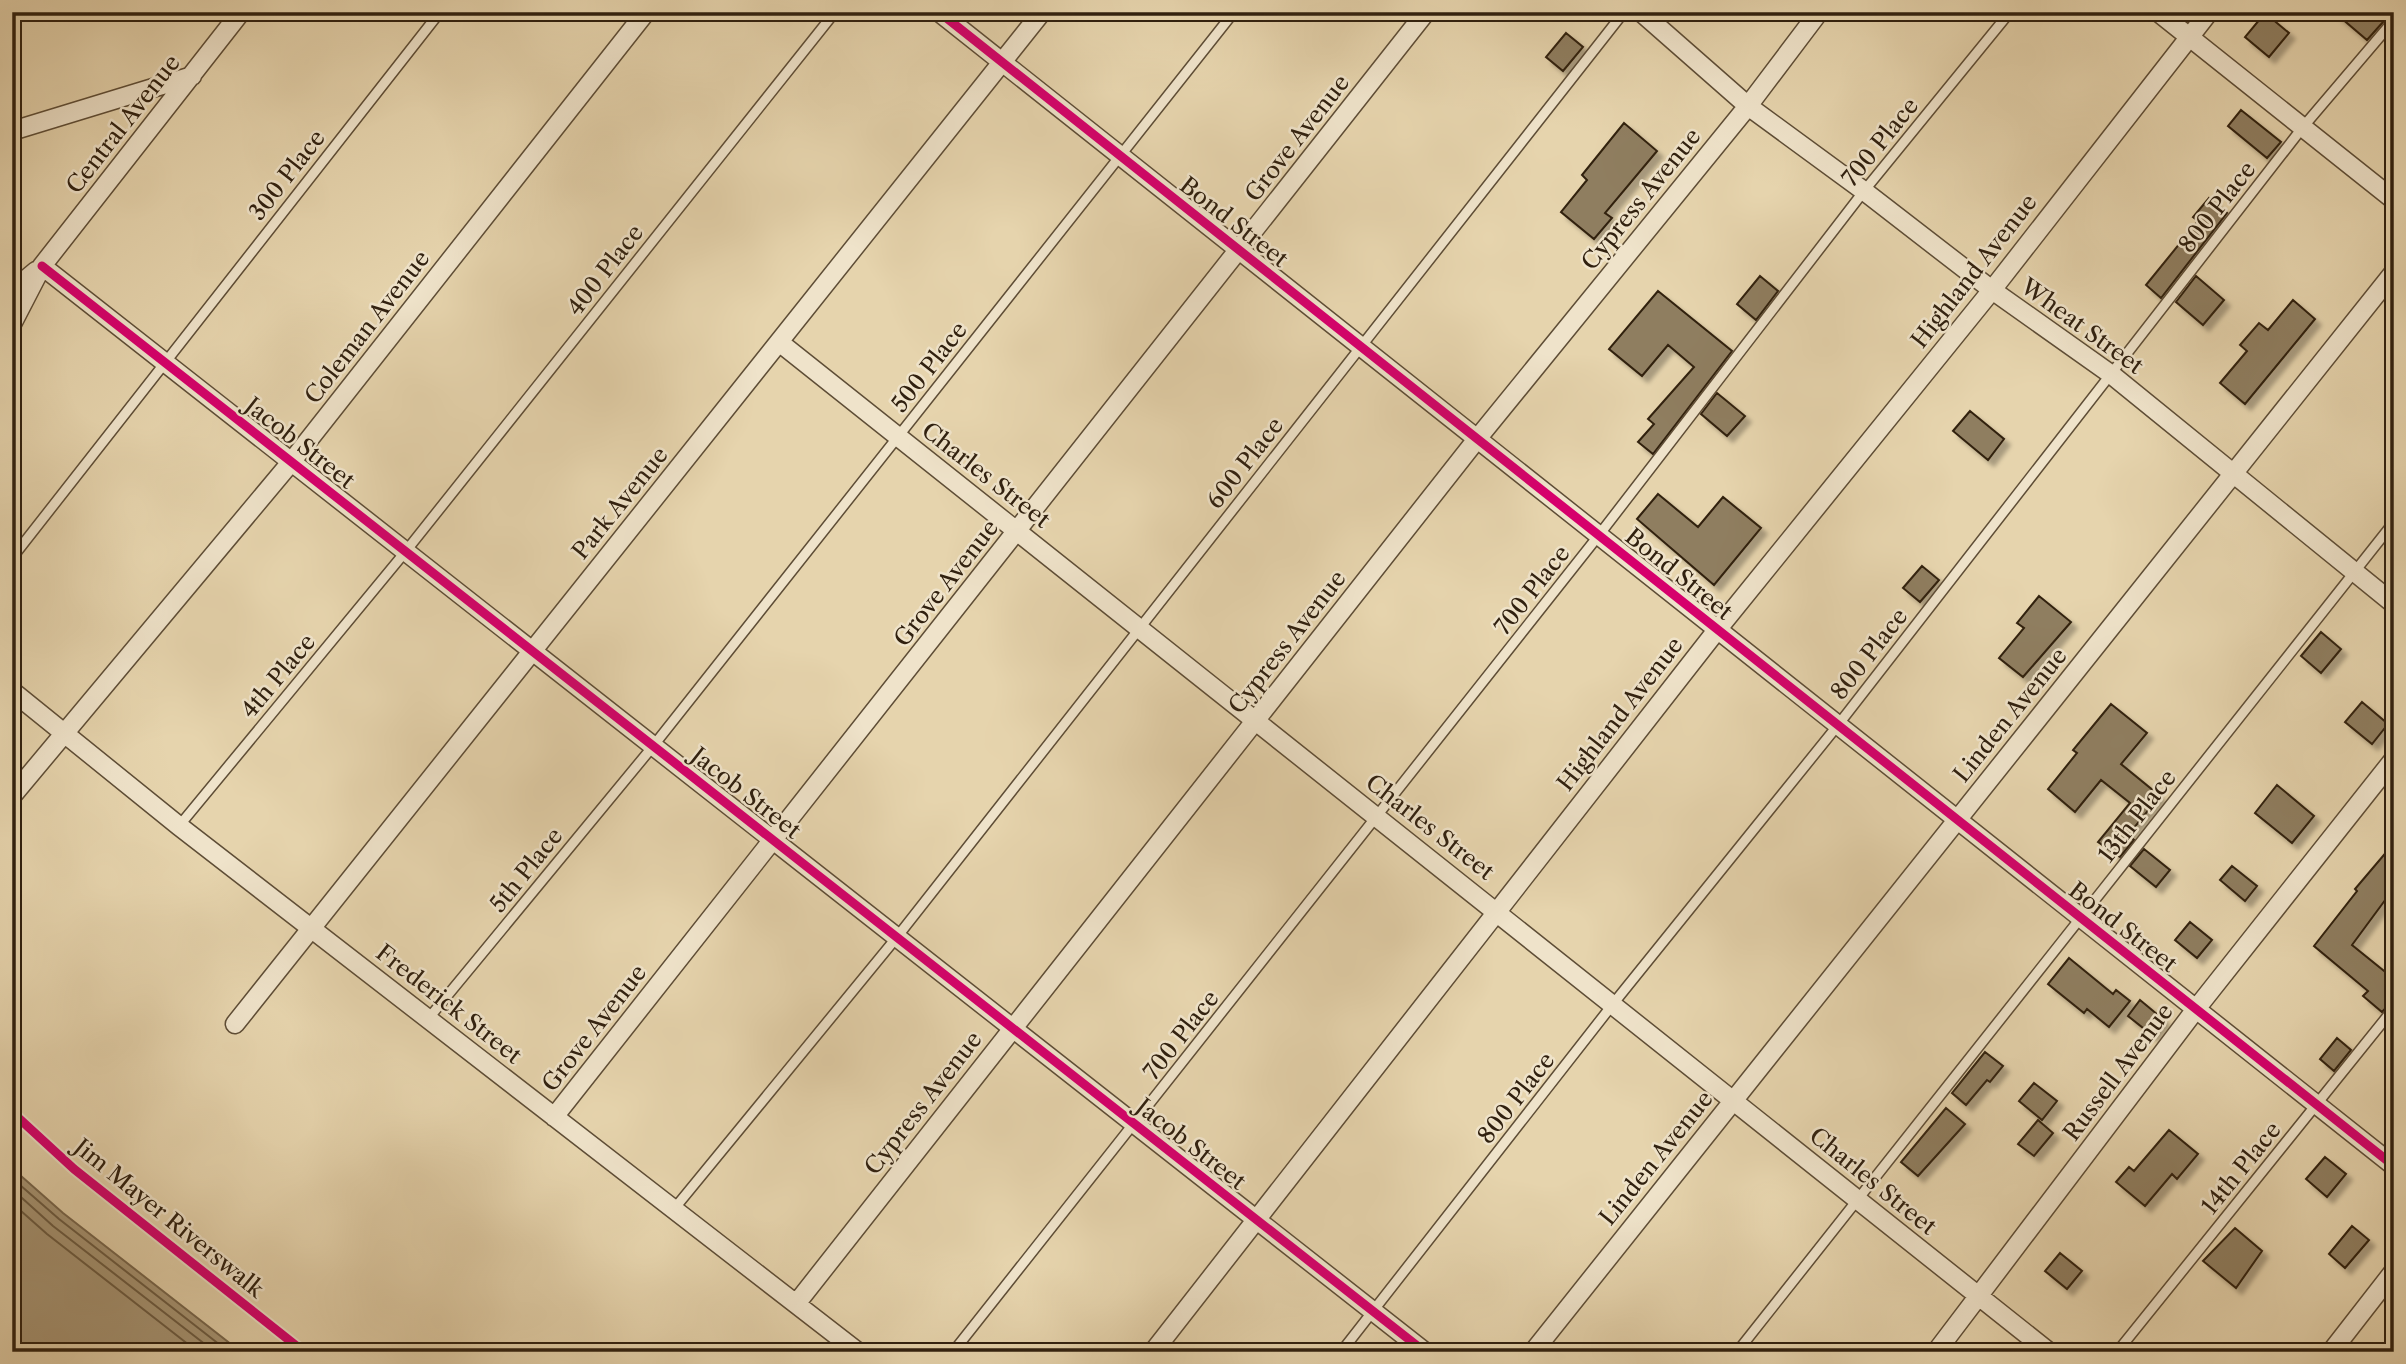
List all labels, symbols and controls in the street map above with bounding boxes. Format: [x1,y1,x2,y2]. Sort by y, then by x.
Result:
street label: Central Avenue [60,49,186,199]
street label: Grove Avenue [1239,69,1355,207]
street label: 700 Place [1836,92,1924,192]
street label: Cypress Avenue [1575,123,1707,275]
street label: 300 Place [243,124,331,226]
street label: 800 Place [2173,156,2261,258]
street label: Bond Street [1174,171,1294,273]
street label: Highland Avenue [1905,188,2043,354]
street label: 400 Place [561,219,649,321]
street label: Coleman Avenue [299,245,435,409]
street label: Wheat Street [2014,272,2149,380]
street label: 500 Place [885,316,973,418]
street label: Jacob Street [237,390,360,494]
street label: 600 Place [1201,412,1289,514]
street label: Charles Street [916,416,1056,534]
street label: Park Avenue [566,441,674,565]
street label: Grove Avenue [888,514,1004,652]
street label: Bond Street [1620,522,1738,626]
street label: 700 Place [1488,540,1576,640]
street label: Cypress Avenue [1222,565,1352,719]
street label: 800 Place [1825,603,1913,705]
street label: 4th Place [235,628,321,724]
street label: Highland Avenue [1551,631,1689,797]
street label: Linden Avenue [1947,642,2073,788]
street label: Jacob Street [683,740,806,844]
street label: 13th Place [2092,764,2182,868]
street label: Charles Street [1360,768,1500,886]
street label: 5th Place [484,822,568,918]
street label: Bond Street [2063,876,2183,978]
street label: Frederick Street [371,939,527,1069]
street label: Grove Avenue [536,959,652,1097]
street label: 700 Place [1137,985,1225,1085]
street label: Russell Avenue [2057,998,2179,1146]
street label: Cypress Avenue [858,1026,988,1180]
street label: 800 Place [1472,1047,1560,1149]
street label: Linden Avenue [1593,1085,1719,1231]
street label: Jacob Street [1128,1091,1251,1195]
street label: 14th Place [2195,1116,2287,1220]
street label: Charles Street [1804,1121,1942,1241]
street label: Jim Mayer Riverswalk [66,1131,271,1304]

